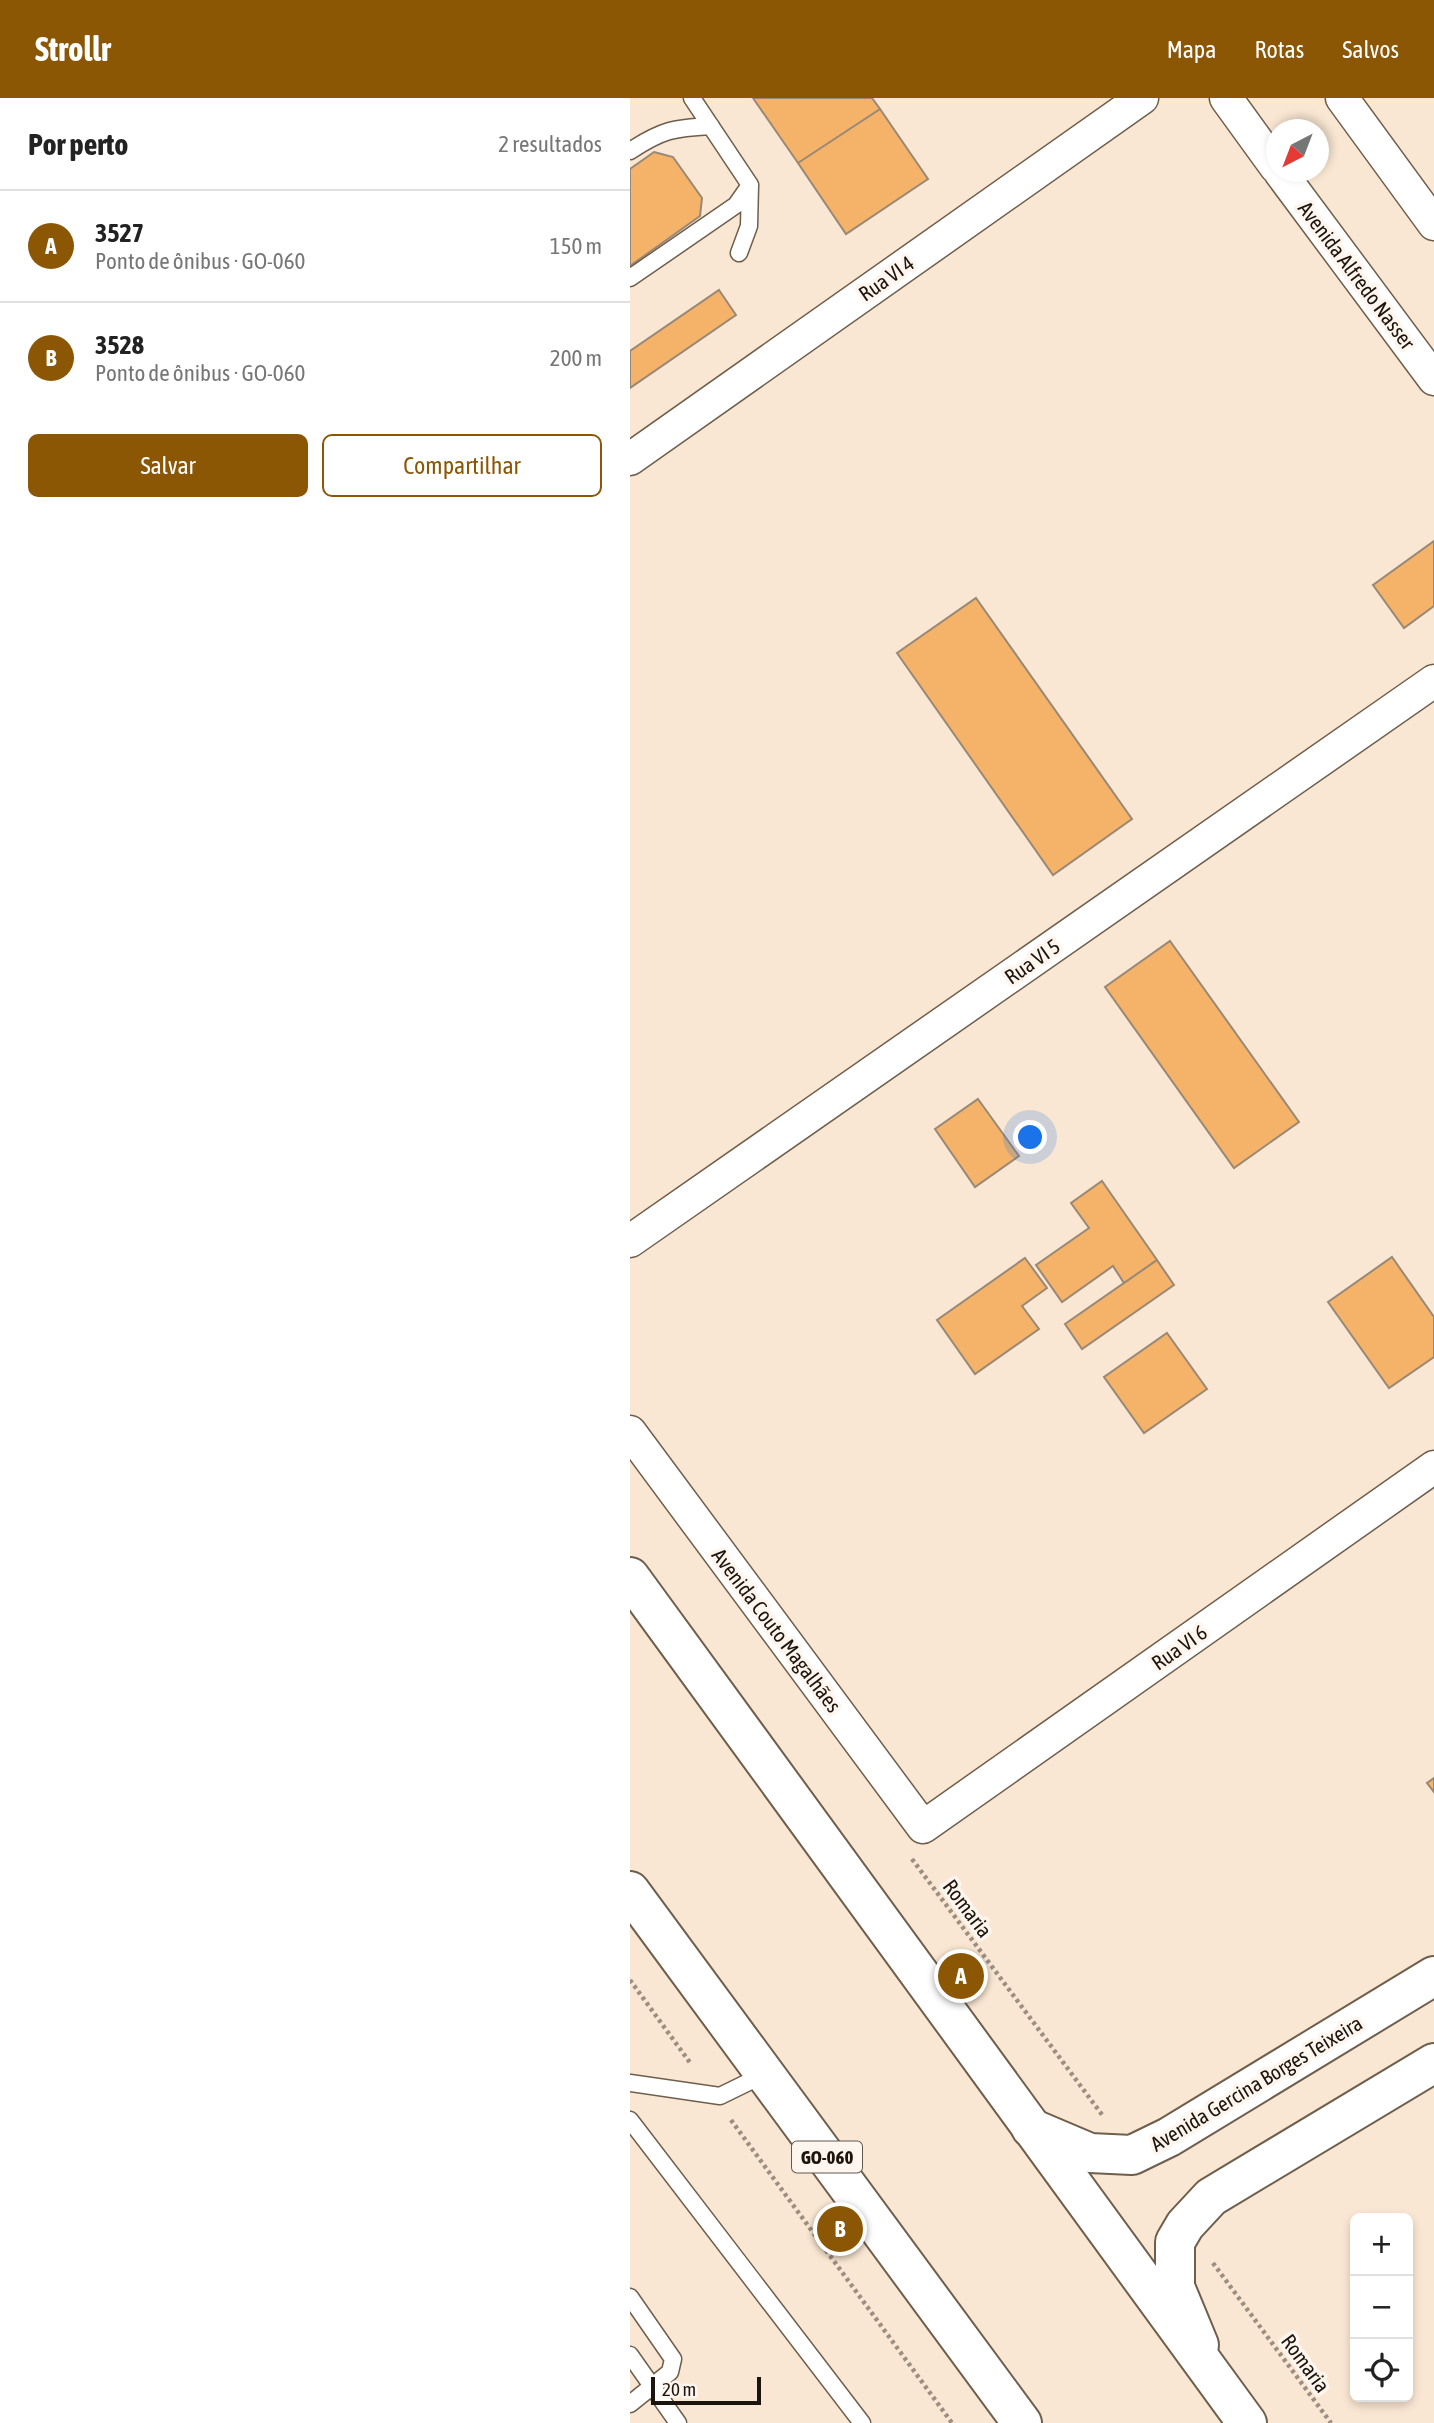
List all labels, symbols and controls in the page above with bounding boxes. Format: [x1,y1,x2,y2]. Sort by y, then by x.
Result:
text: Strollr [35,30,111,68]
text: Mapa [1167,36,1216,63]
text: Rotas [1254,36,1304,63]
text: Salvos [1342,36,1399,63]
north arrow [1266,119,1329,182]
text: Por perto [28,127,128,161]
text: 2 resultados [498,131,602,157]
street label: Avenida Alfredo Nasser [1294,196,1421,354]
text: 3527 [95,218,144,248]
text: A [45,233,57,259]
text: 150 m [550,233,602,259]
text: Ponto de ônibus · GO-060 [95,248,305,274]
street label: Rua VI 4 [854,250,918,306]
text: 3528 [95,330,144,360]
text: B [46,345,56,371]
text: 200 m [550,345,602,371]
text: Ponto de ônibus · GO-060 [95,360,305,386]
button: Salvar [28,434,308,497]
button: Compartilhar [322,434,602,497]
street label: Rua VI 5 [1000,933,1064,989]
your location [1013,1120,1047,1154]
street label: Avenida Couto Magalhães [708,1543,846,1717]
street label: Rua VI 6 [1147,1619,1211,1675]
street label: Romaria [939,1874,997,1942]
pin: A [938,1950,984,2002]
street label: Avenida Gercina Borges Teixeira [1146,2010,1366,2156]
road number: GO-060 [792,2142,862,2172]
pin: B [817,2203,863,2255]
map controls [1350,2213,1413,2402]
button: + [1350,2213,1413,2276]
button: − [1350,2276,1413,2339]
street label: Romaria [1277,2329,1335,2397]
button: locate [1350,2339,1413,2402]
scale bar [651,2374,761,2406]
text: 20 m [662,2378,696,2400]

